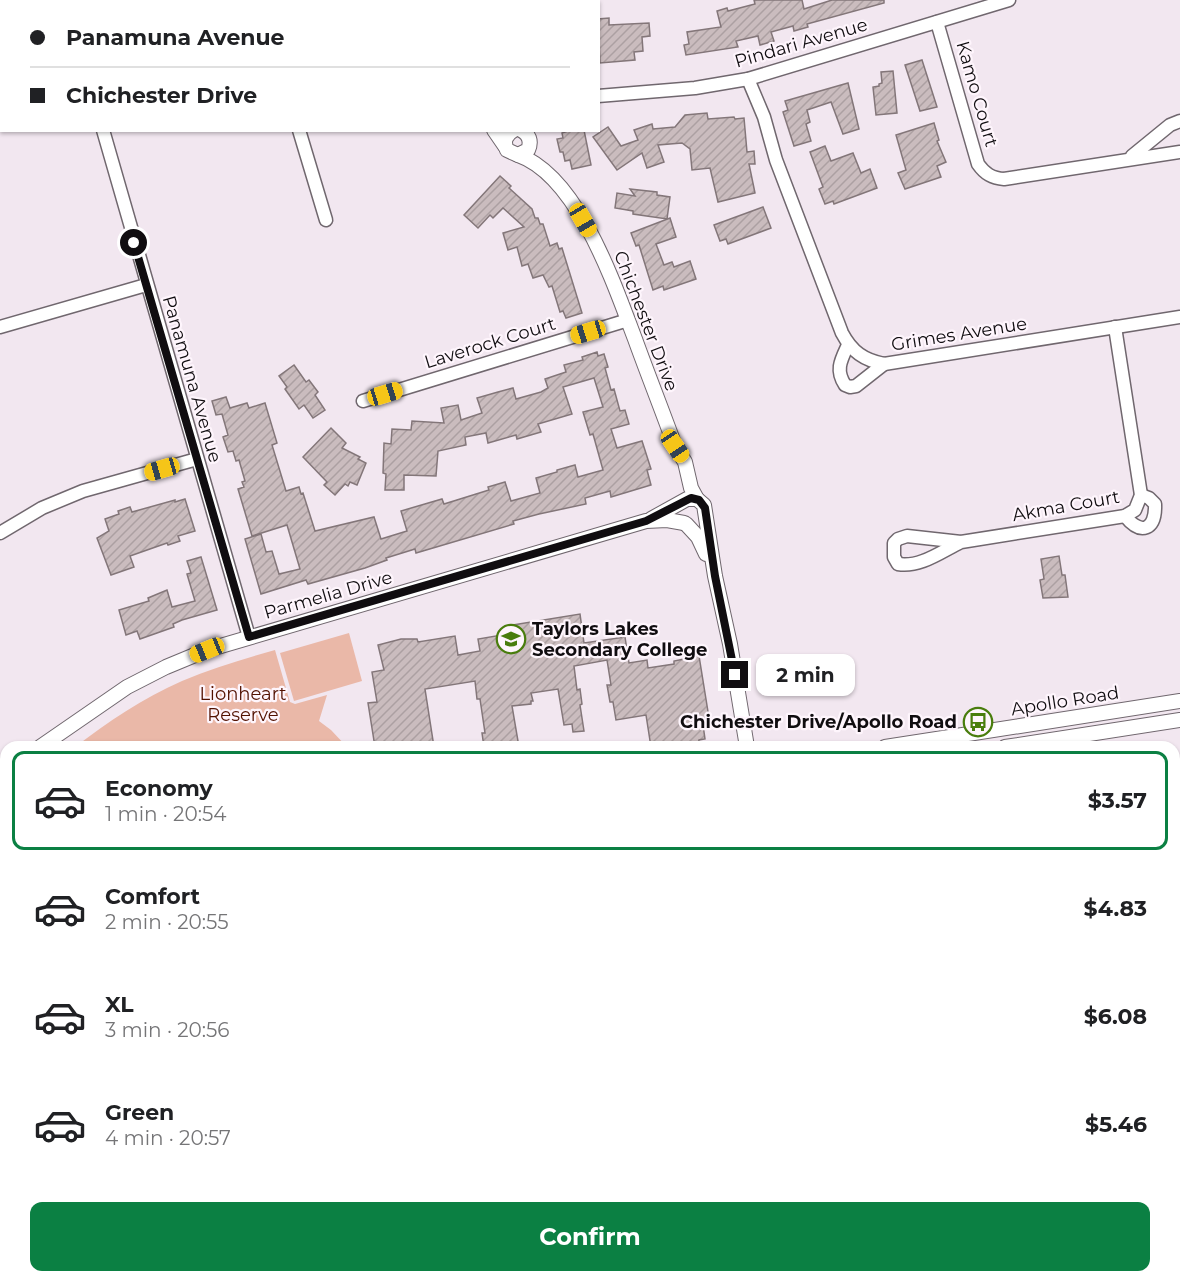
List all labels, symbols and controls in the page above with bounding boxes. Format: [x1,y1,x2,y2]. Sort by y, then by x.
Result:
street label: Pindari Avenue [732,13,870,73]
text: Panamuna Avenue [66,24,284,51]
street label: Kamo Court [951,39,1003,149]
text: Chichester Drive [66,82,257,109]
car [566,200,600,240]
route start [120,229,147,256]
street label: Chichester Drive [609,248,683,394]
street label: Panamuna Avenue [158,293,226,465]
street label: Grimes Avenue [890,312,1029,356]
street label: Laverock Court [422,313,558,373]
car [568,318,608,346]
car [365,380,405,408]
car [657,426,693,466]
car [142,455,182,483]
street label: Akma Court [1011,486,1121,526]
street label: Parmelia Drive [261,566,395,624]
place label: Taylors Lakes Secondary College [532,618,707,661]
school or university icon: Taylors Lakes Secondary College [495,623,527,655]
car [187,635,227,665]
callout: 2 min [756,654,855,696]
route end [721,661,748,688]
text: 2 min [776,663,835,687]
street label: Apollo Road [1009,682,1121,720]
park label: Lionheart Reserve [199,683,287,726]
bus stop icon: Chichester Drive/Apollo Road [962,706,994,738]
place label: Chichester Drive/Apollo Road [680,711,957,733]
icon: car [33,774,87,828]
text: Economy [105,775,213,802]
text: $3.57 [1088,787,1147,814]
text: 1 min · 20:54 [105,802,226,826]
icon: car [33,882,87,936]
text: Comfort [105,883,200,910]
text: $4.83 [1084,895,1147,922]
text: 2 min · 20:55 [105,910,229,934]
icon: car [33,990,87,1044]
text: XL [105,991,134,1018]
text: $6.08 [1084,1003,1147,1030]
text: 3 min · 20:56 [105,1018,229,1042]
icon: car [33,1098,87,1152]
text: Green [105,1099,174,1126]
text: $5.46 [1085,1111,1147,1138]
text: 4 min · 20:57 [105,1126,231,1150]
button: Confirm [30,1202,1150,1271]

